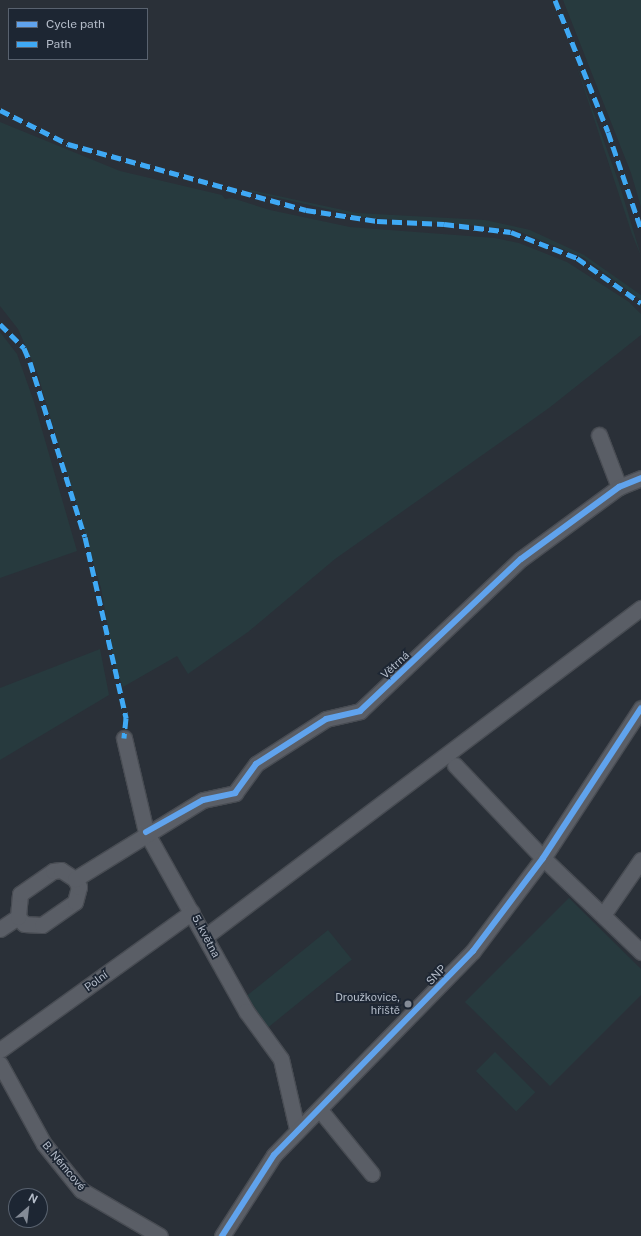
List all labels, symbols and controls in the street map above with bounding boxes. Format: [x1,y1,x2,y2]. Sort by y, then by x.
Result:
legend [8,8,148,60]
text: Cycle path [46,17,105,31]
text: Path [46,37,72,51]
street label: Větrná [378,649,412,681]
street label: 5. května [189,912,223,960]
street label: SNP [423,962,449,988]
street label: Polní [82,968,110,994]
place label: Droužkovice, hřiště [335,991,400,1017]
marker: Droužkovice, hřiště [403,999,413,1009]
street label: B. Němcové [40,1139,88,1193]
north arrow [8,1188,48,1228]
text: N [27,1191,40,1206]

